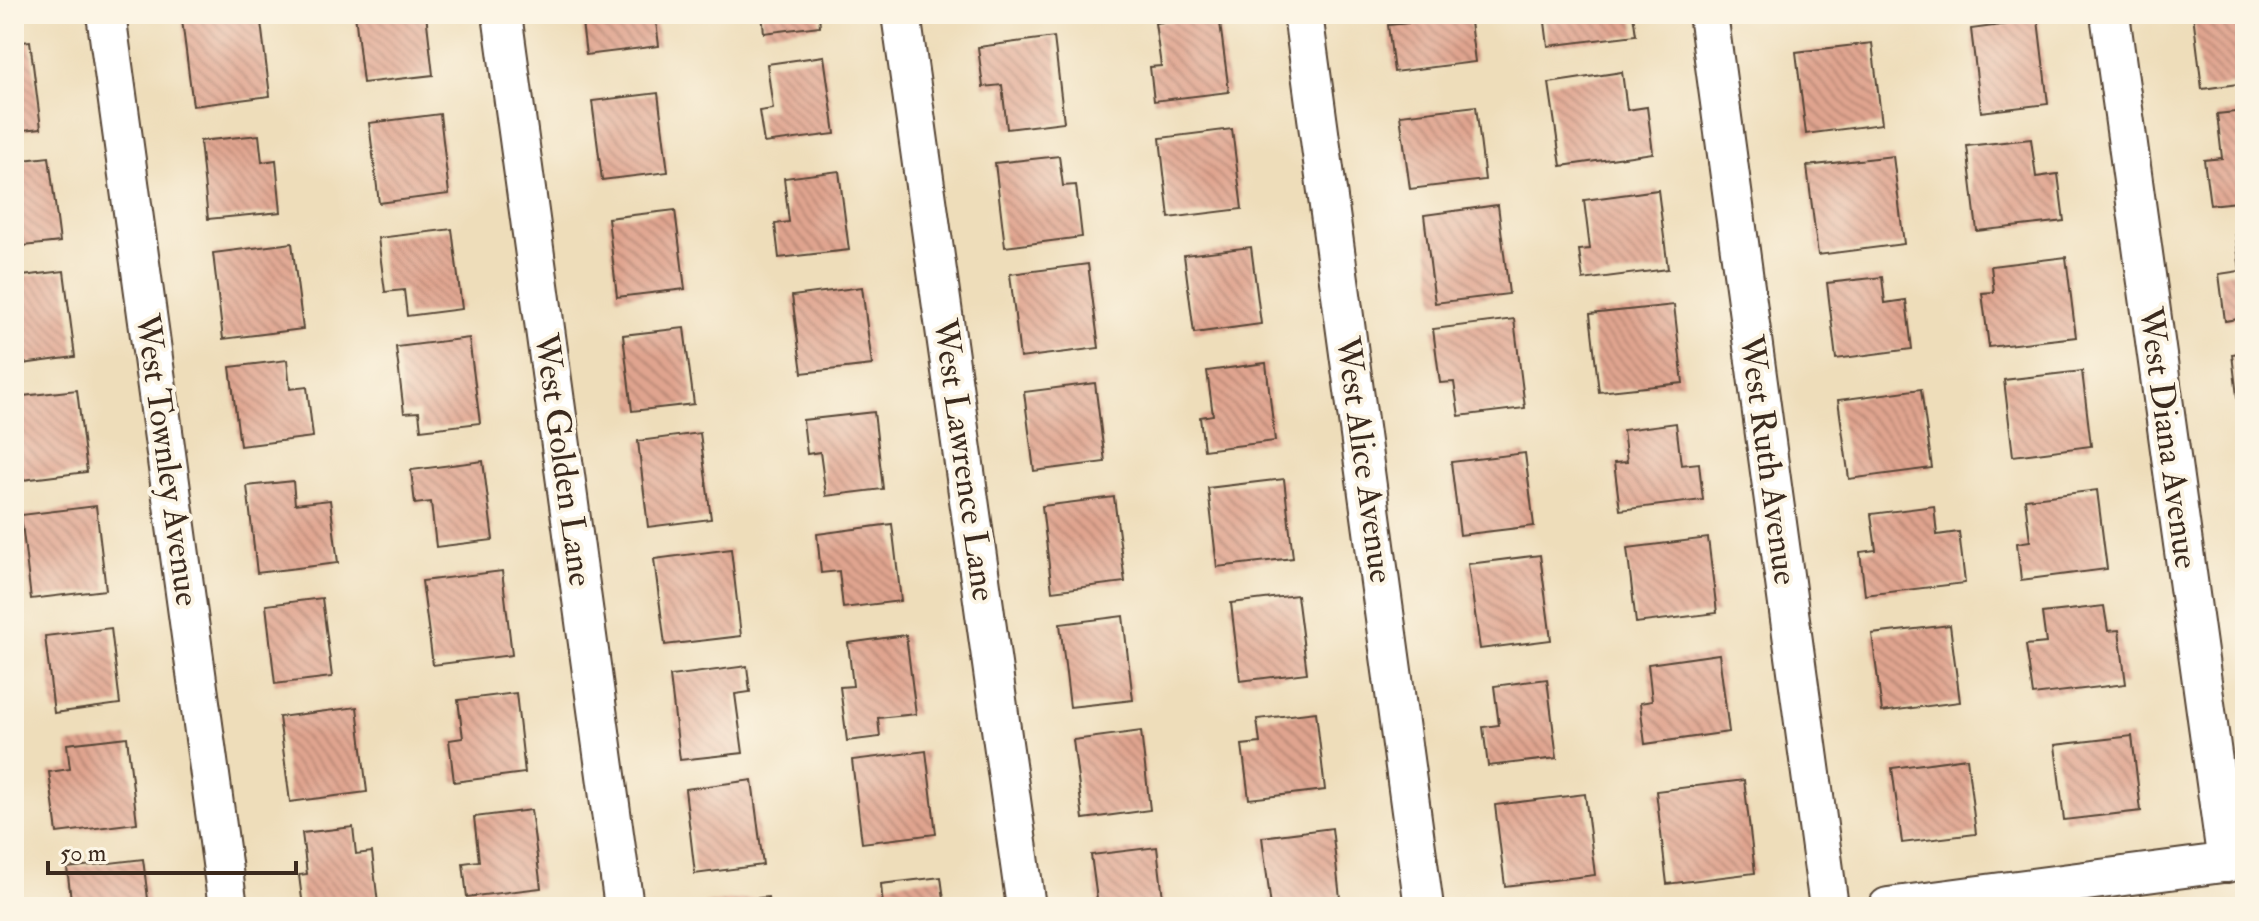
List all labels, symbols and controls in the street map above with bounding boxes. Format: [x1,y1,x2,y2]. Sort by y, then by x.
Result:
street label: West Diana Avenue [2128,304,2208,571]
street label: West Townley Avenue [125,310,209,609]
street label: West Lawrence Lane [923,315,1005,604]
street label: West Golden Lane [524,330,602,589]
street label: West Ruth Avenue [1729,331,1807,588]
street label: West Alice Avenue [1325,333,1403,586]
scale bar [48,825,296,875]
text: 50 m [60,838,107,869]

